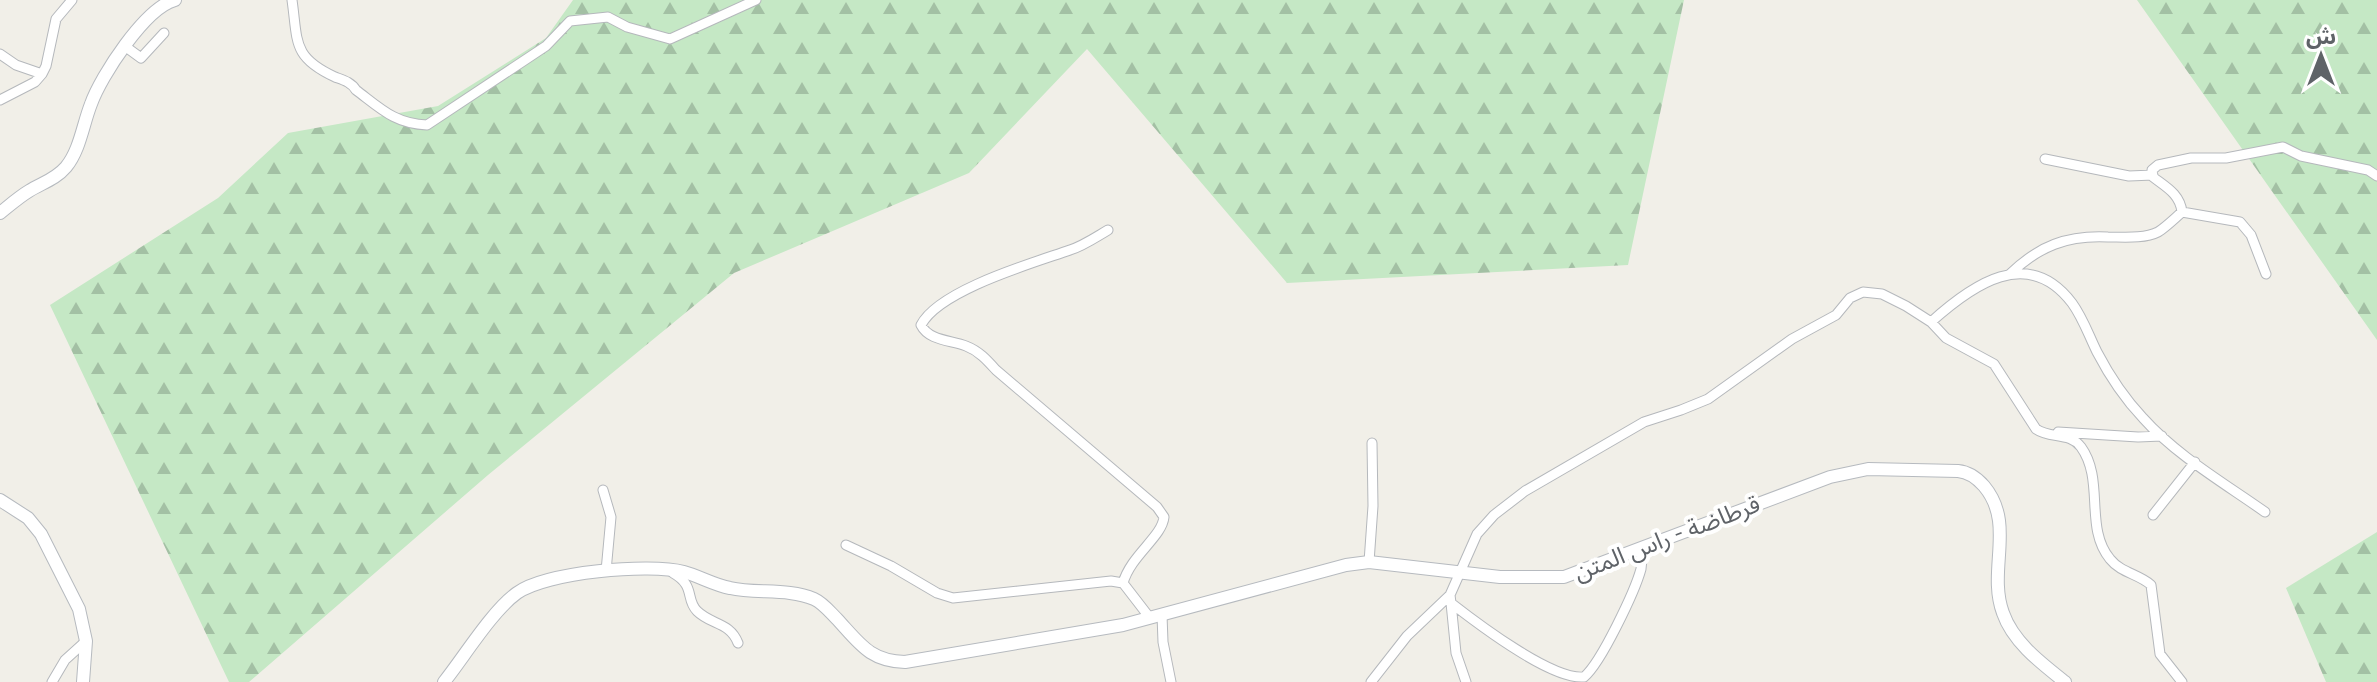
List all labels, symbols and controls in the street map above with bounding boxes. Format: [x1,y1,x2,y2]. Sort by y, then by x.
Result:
north arrow [2281,16,2361,96]
text: ش [2306,23,2336,50]
street label: قرطاضة - راس المتن [1570,490,1764,586]

